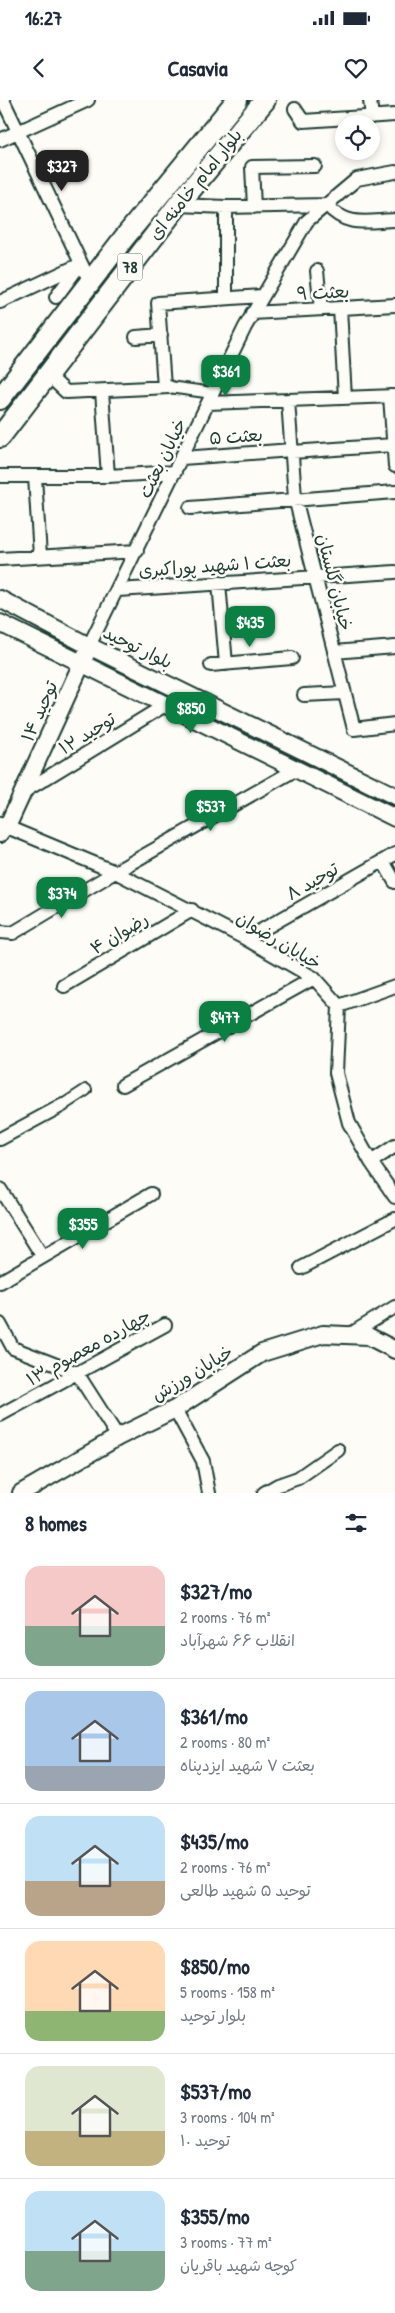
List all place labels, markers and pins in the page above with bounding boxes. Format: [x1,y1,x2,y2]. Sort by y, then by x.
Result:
pin: $327 [32,149,92,192]
pin: $361 [196,354,256,397]
pin: $435 [220,606,280,648]
pin: $850 [161,692,221,734]
pin: $537 [181,790,241,832]
pin: $374 [32,876,92,919]
pin: $477 [195,1000,255,1043]
pin: $355 [53,1208,113,1250]

